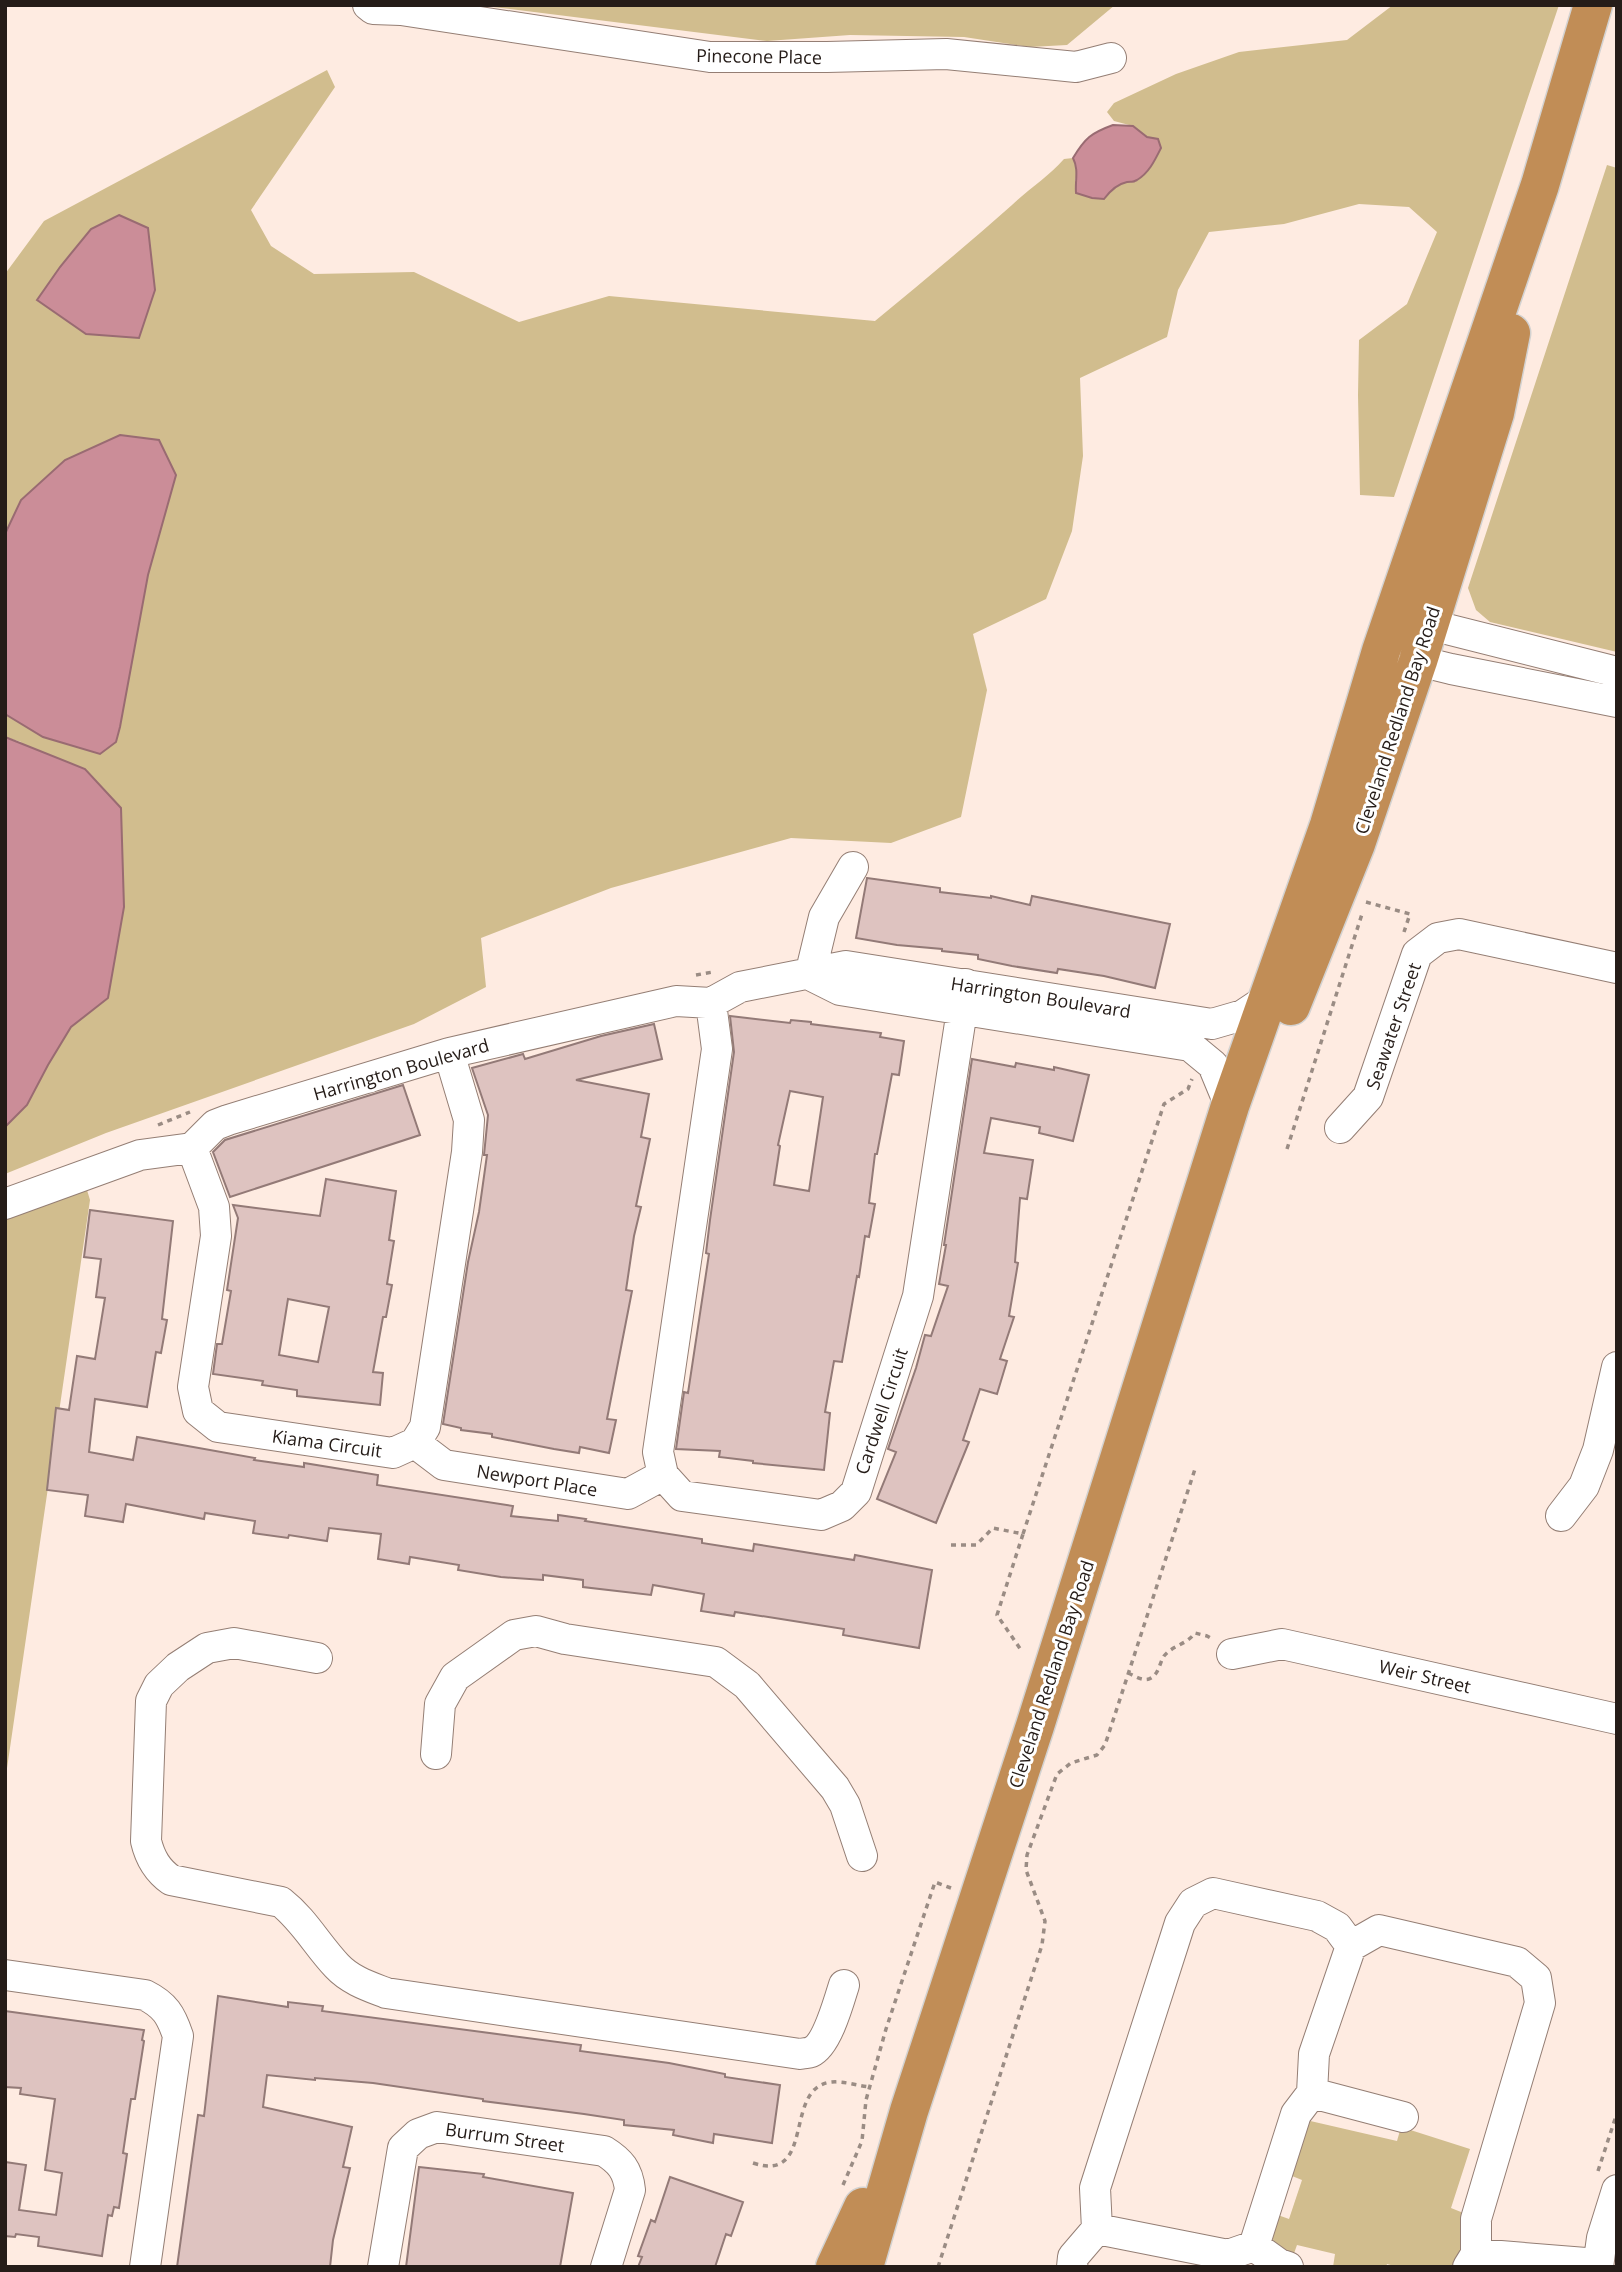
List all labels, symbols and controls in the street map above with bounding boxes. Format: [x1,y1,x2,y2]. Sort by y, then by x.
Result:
street label: Pinecone Place [696,43,822,69]
street label: Cleveland Redland Bay Road [1349,603,1445,837]
street label: Seawater Street [1360,959,1426,1093]
street label: Harrington Boulevard [949,971,1133,1023]
street label: Harrington Boulevard [310,1032,492,1106]
street label: Cardwell Circuit [849,1345,913,1477]
street label: Kiama Circuit [270,1423,384,1463]
street label: Newport Place [475,1459,599,1501]
street label: Cleveland Redland Bay Road [1003,1557,1099,1791]
street label: Weir Street [1377,1654,1473,1698]
street label: Burrum Street [444,2117,566,2157]

